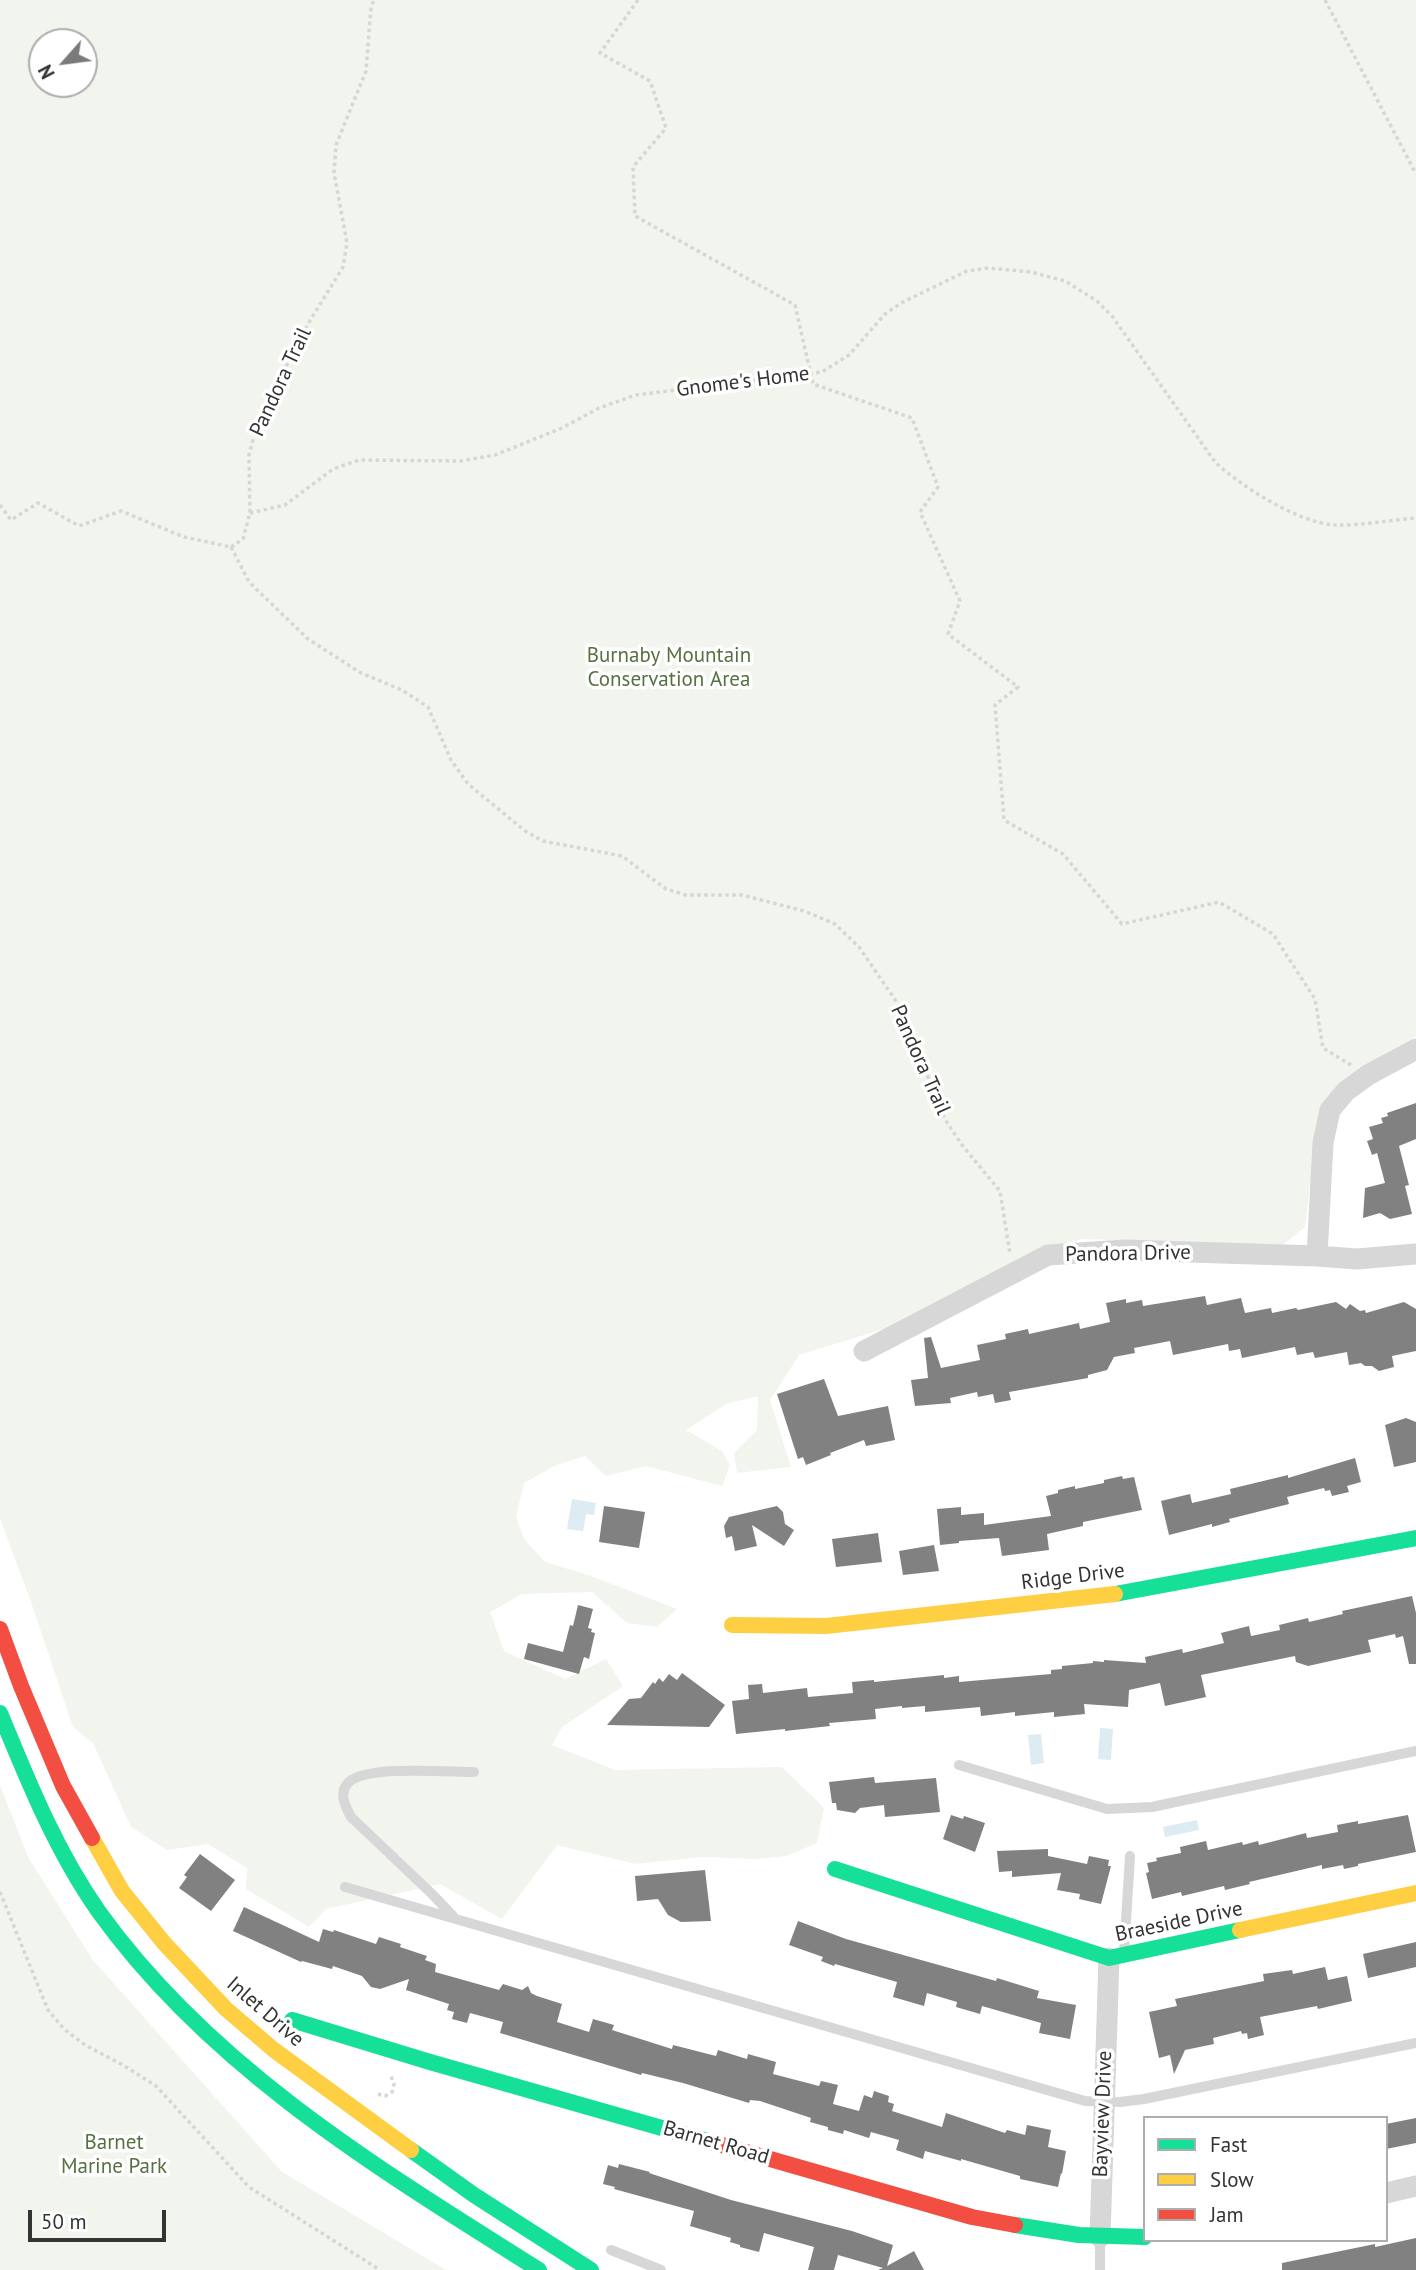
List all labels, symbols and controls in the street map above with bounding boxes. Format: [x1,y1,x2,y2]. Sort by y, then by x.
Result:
north arrow [28,28,98,98]
text: N [33,61,60,83]
street label: Pandora Trail [245,323,317,441]
street label: Gnome's Home [675,361,811,403]
park label: Burnaby Mountain Conservation Area [587,643,751,693]
street label: Pandora Trail [885,1001,955,1119]
street label: Pandora Drive [1065,1240,1191,1268]
street label: Ridge Drive [1020,1558,1126,1596]
street label: Braeside Drive [1113,1896,1245,1948]
street label: Inlet Drive [221,1972,309,2052]
street label: Bayview Drive [1088,2050,1118,2178]
street label: Barnet Road [660,2116,772,2170]
legend [1143,2116,1388,2242]
park label: Barnet Marine Park [61,2130,167,2180]
text: Fast [1210,2131,1247,2158]
text: Slow [1210,2166,1254,2193]
scale bar [32,2196,170,2240]
text: Jam [1210,2201,1244,2228]
text: 50 m [41,2208,87,2235]

